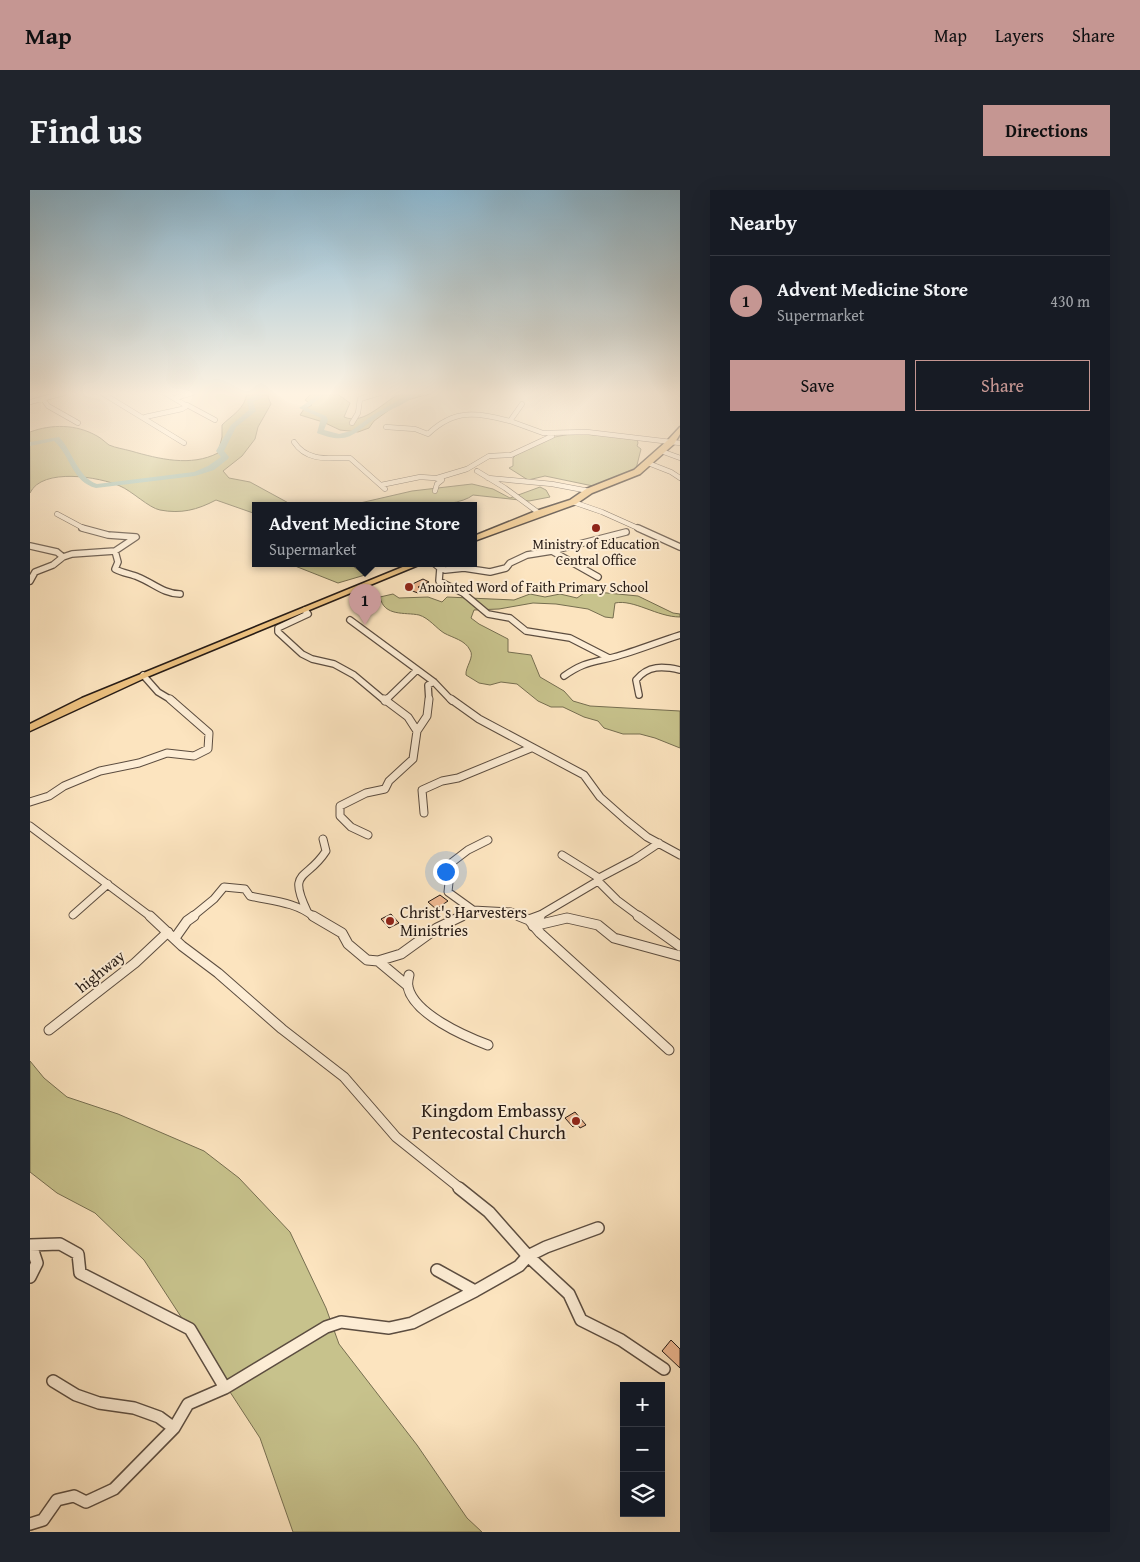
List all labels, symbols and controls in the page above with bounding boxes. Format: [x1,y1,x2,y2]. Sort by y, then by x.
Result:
text: Map [25,18,72,53]
text: Map [934,22,967,49]
text: Layers [995,22,1044,49]
text: Share [1072,22,1115,49]
text: Find us [30,105,143,156]
button: Directions [983,105,1110,156]
text: Nearby [730,207,797,238]
text: Advent Medicine Store [777,275,968,303]
text: 1 [742,289,750,313]
text: 430 m [1050,289,1090,313]
text: Supermarket [777,303,864,327]
button: Save [730,360,905,411]
button: Share [915,360,1090,411]
popup [252,502,477,567]
text: Advent Medicine Store [269,509,460,537]
marker: Ministry of Education Central Office [590,522,602,534]
place label: Ministry of Education Central Office [532,534,660,570]
text: Supermarket [269,537,356,561]
place label: Anointed Word of Faith Primary School [419,577,649,597]
marker: Anointed Word of Faith Primary School [403,581,415,593]
pin: 1 [349,584,381,625]
your location [433,859,459,885]
place label: Christ's Harvesters Ministries [400,900,527,942]
marker: Christ's Harvesters Ministries [384,915,396,927]
street label: highway [70,944,130,998]
place label: Kingdom Embassy Pentecostal Church [412,1096,567,1146]
marker: Kingdom Embassy Pentecostal Church [570,1115,582,1127]
map controls [620,1382,665,1517]
button: + [620,1382,665,1427]
button: − [620,1427,665,1472]
button: layers [620,1472,665,1517]

